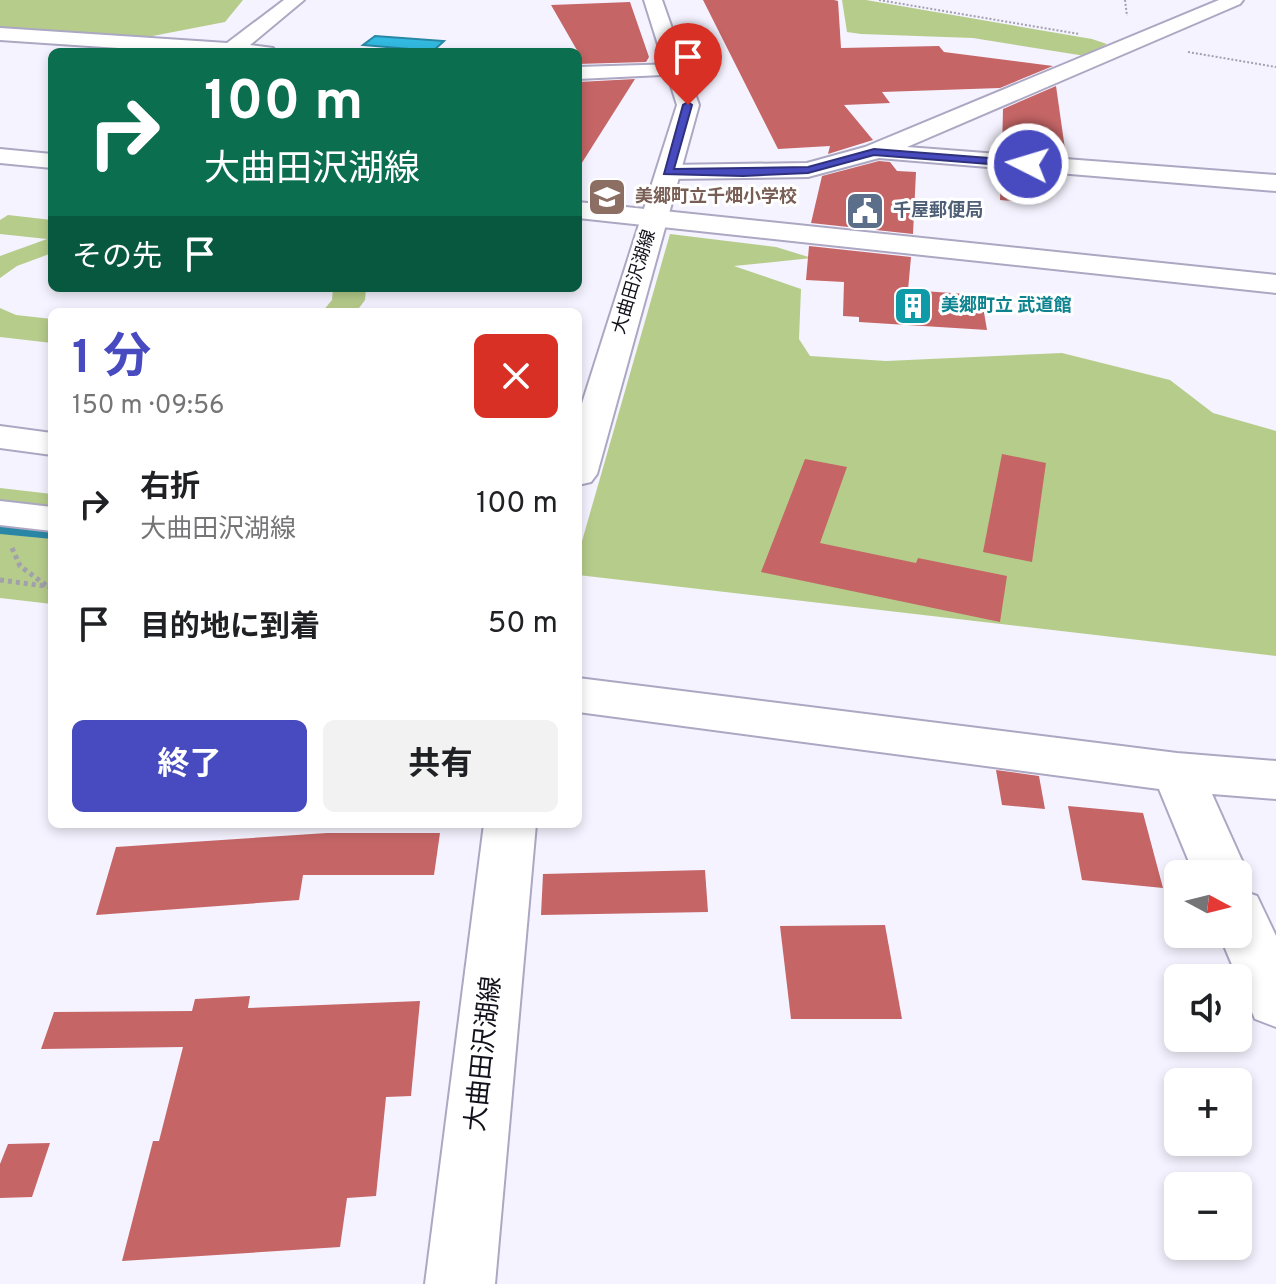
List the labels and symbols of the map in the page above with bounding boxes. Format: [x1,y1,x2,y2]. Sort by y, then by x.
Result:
pin [654,23,722,105]
position arrow [986,122,1070,206]
school or university icon: 美郷町立千畑小学校 [586,176,628,218]
place label: 美郷町立千畑小学校 [635,186,797,209]
public building icon: 千屋郵便局 [844,190,886,232]
place label: 千屋郵便局 [893,200,983,223]
street label: 大曲田沢湖線 [608,227,662,337]
building icon: 美郷町立 武道館 [892,285,934,327]
place label: 美郷町立 武道館 [941,295,1072,318]
north arrow [1164,860,1252,948]
street label: 大曲田沢湖線 [460,975,510,1133]

